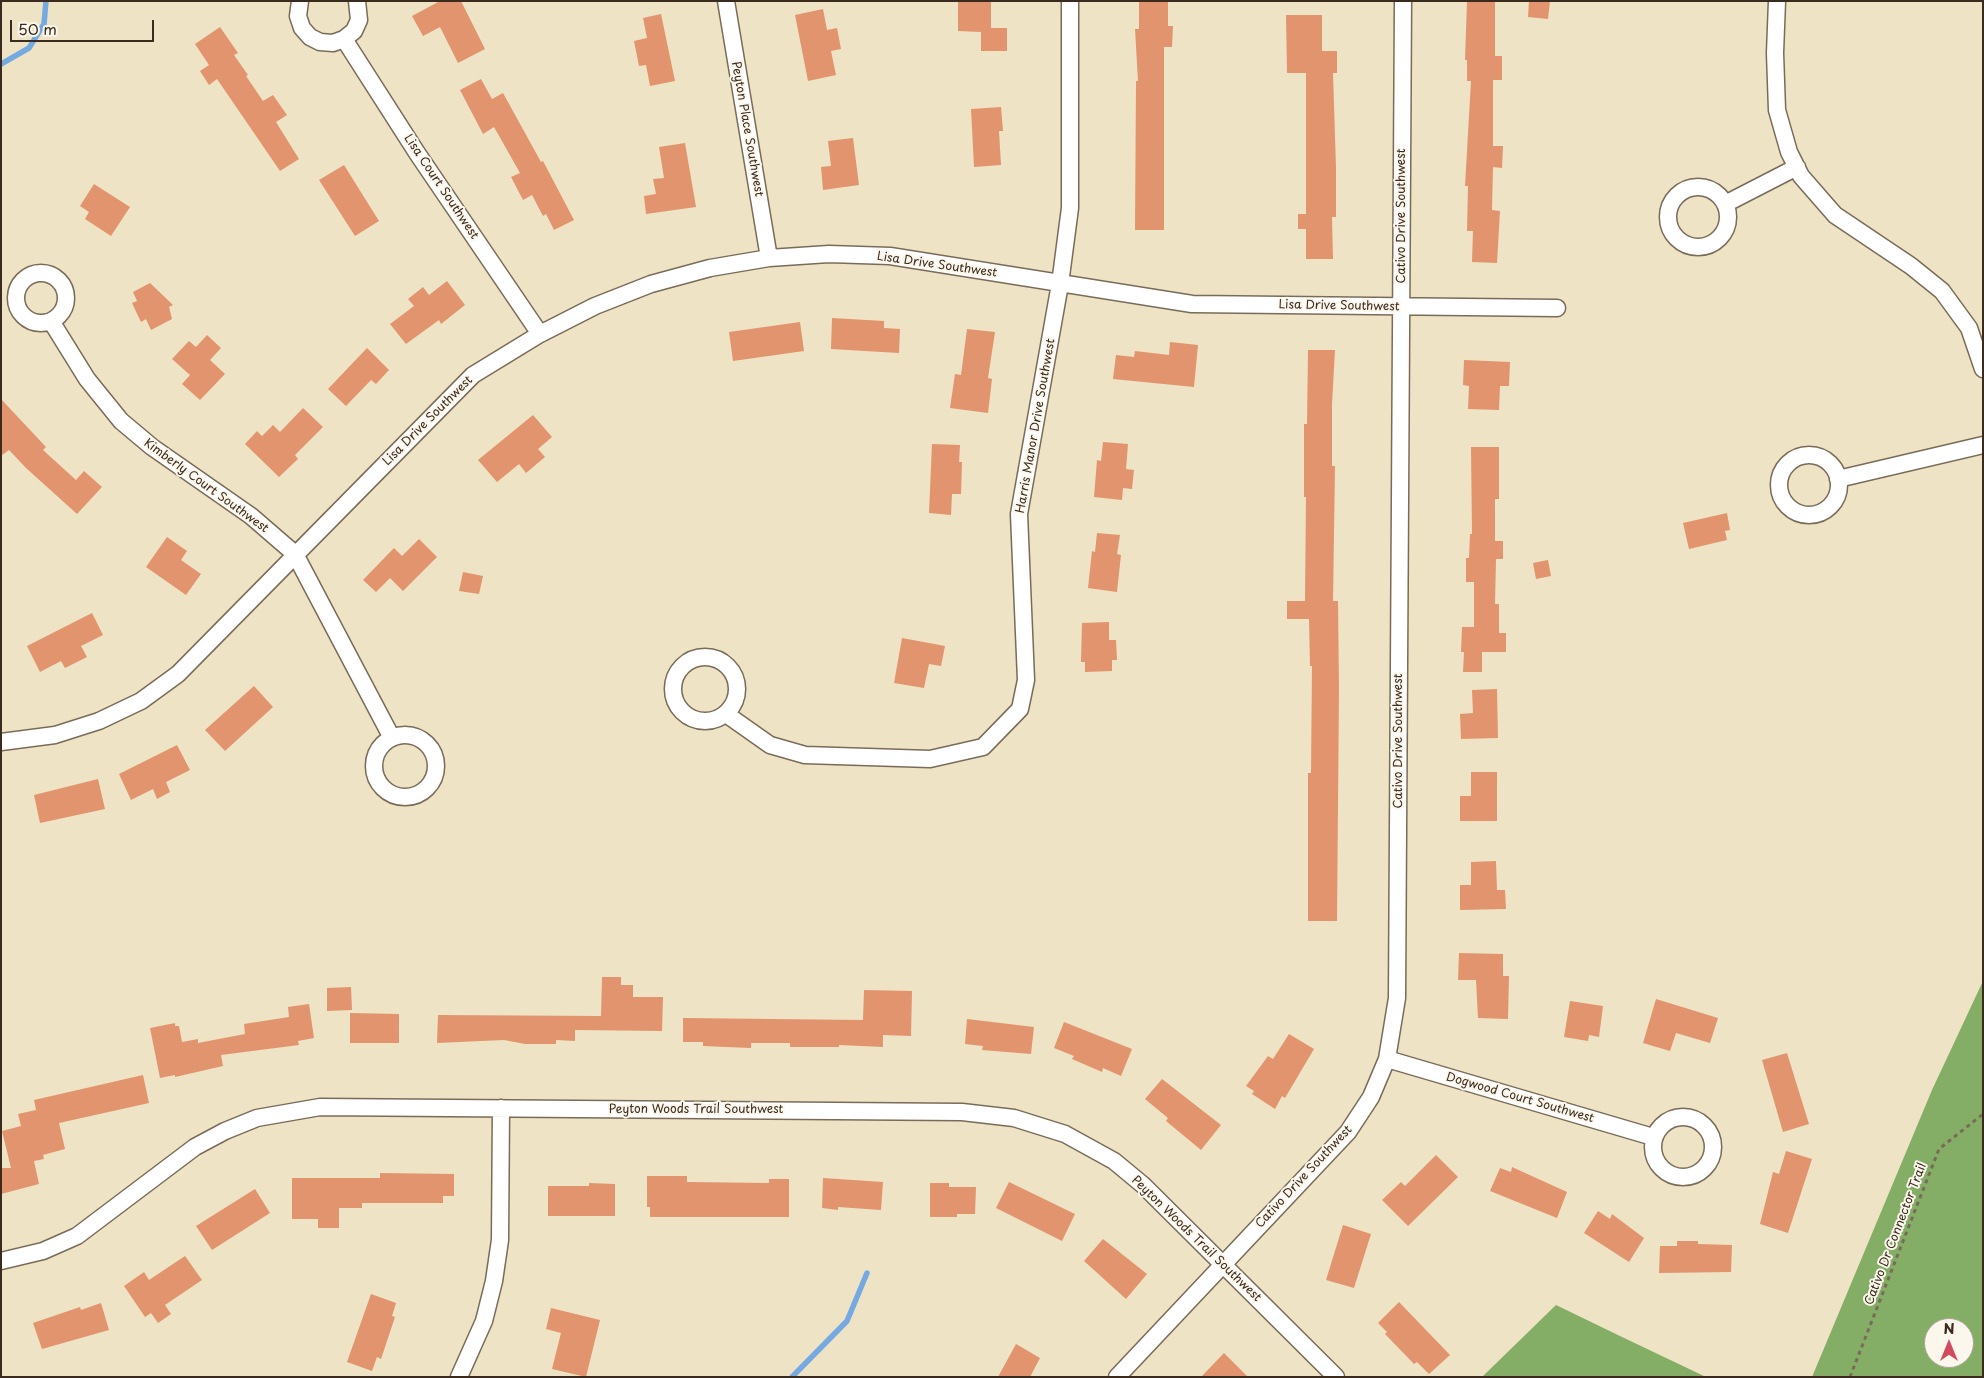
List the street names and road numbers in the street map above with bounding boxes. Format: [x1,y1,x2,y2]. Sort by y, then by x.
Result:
street label: Peyton Place Southwest [728,60,766,198]
street label: Lisa Court Southwest [401,132,481,242]
street label: Cativo Drive Southwest [1395,149,1409,283]
street label: Lisa Drive Southwest [876,249,998,281]
street label: Lisa Drive Southwest [1278,298,1400,314]
street label: Harris Manor Drive Southwest [1014,338,1058,514]
street label: Lisa Drive Southwest [380,373,476,469]
street label: Kimberly Court Southwest [141,436,271,536]
street label: Cativo Drive Southwest [1392,674,1406,808]
street label: Dogwood Court Southwest [1445,1070,1595,1126]
street label: Peyton Woods Trail Southwest [609,1103,783,1117]
street label: Cativo Drive Southwest [1253,1123,1355,1231]
street label: Cativo Dr Connector Trail [1862,1161,1930,1307]
street label: Peyton Woods Trail Southwest [1128,1173,1264,1305]

